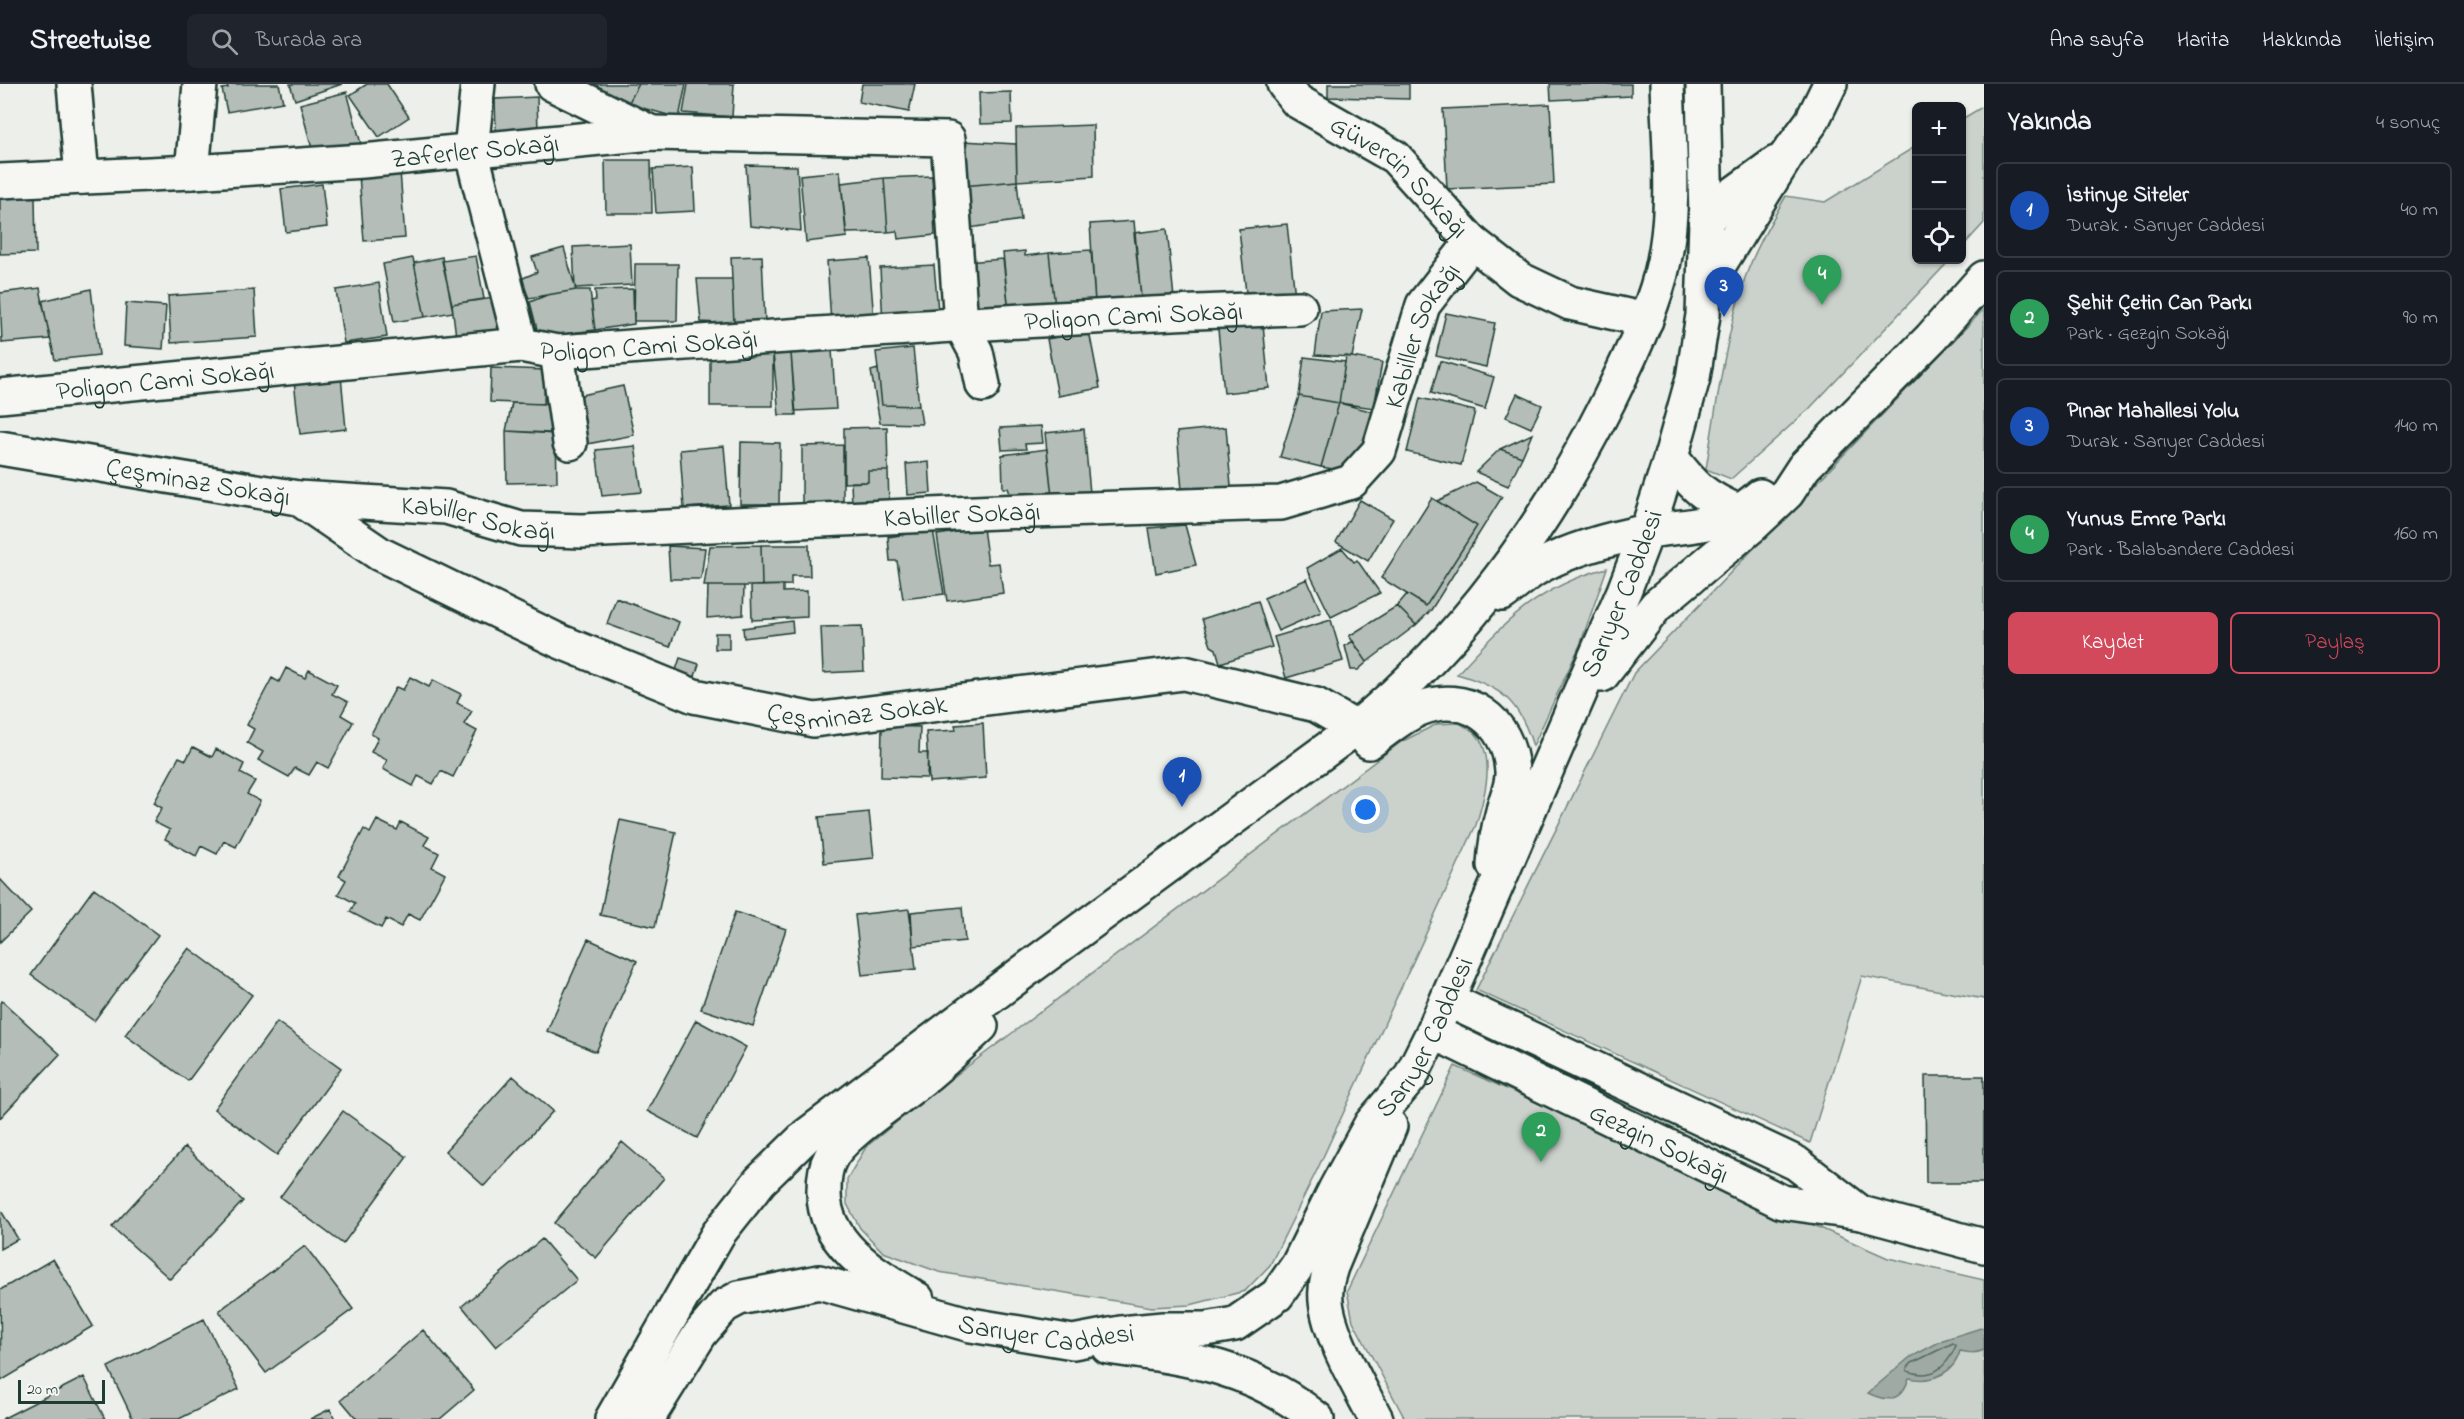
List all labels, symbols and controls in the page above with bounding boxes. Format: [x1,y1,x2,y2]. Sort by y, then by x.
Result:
search box [187,14,607,68]
text: Streetwise [30,21,151,62]
icon: search [208,25,241,58]
text: Burada ara [256,25,362,57]
text: Ana sayfa [2049,26,2144,56]
text: Harita [2177,26,2229,56]
text: Hakkında [2262,26,2342,56]
text: İletişim [2375,26,2434,56]
map controls [1912,102,1966,264]
button: + [1912,102,1966,156]
text: Yakında [2008,104,2092,142]
street label: Güvercin Sokağı [1322,107,1477,248]
text: 4 sonuç [2376,109,2440,138]
street label: Zaferler Sokağı [389,125,561,180]
button: − [1912,156,1966,210]
text: İstinye Siteler [2067,180,2189,212]
text: 1 [2026,196,2033,225]
text: 40 m [2401,196,2438,225]
button: locate [1912,210,1966,264]
text: Durak · Sarıyer Caddesi [2067,212,2265,241]
street label: Kabiller Sokağı [1376,255,1471,414]
pin: 4 [1802,256,1842,305]
pin: 3 [1704,268,1744,317]
text: Şehit Çetin Can Parkı [2067,288,2252,320]
street label: Poligon Cami Sokağı [1023,293,1244,343]
text: 2 [2025,304,2034,333]
text: 90 m [2403,304,2438,333]
text: Park · Gezgin Sokağı [2067,320,2230,349]
street label: Poligon Cami Sokağı [535,321,759,374]
street label: Poligon Cami Sokağı [55,352,276,412]
text: Pınar Mahallesi Yolu [2067,396,2239,428]
text: 3 [2025,412,2034,441]
text: 140 m [2394,412,2438,441]
text: Durak · Sarıyer Caddesi [2067,428,2265,457]
street label: Çeşminaz Sokağı [103,449,293,518]
street label: Kabiller Sokağı [400,487,556,552]
street label: Kabiller Sokağı [883,494,1041,539]
text: Yunus Emre Parkı [2067,504,2226,536]
street label: Sarıyer Caddesi [1572,505,1675,684]
text: 4 [2025,520,2034,549]
text: 160 m [2394,520,2438,549]
text: Park · Balabandere Caddesi [2067,536,2294,565]
button: Kaydet [2008,612,2218,674]
button: Paylaş [2230,612,2440,674]
street label: Çeşminaz Sokak [763,686,950,743]
pin: 1 [1162,758,1202,807]
your location [1351,795,1380,824]
street label: Sarıyer Caddesi [1367,952,1485,1127]
street label: Gezgin Sokağı [1582,1094,1735,1195]
pin: 2 [1522,1112,1560,1162]
street label: Sarıyer Caddesi [953,1305,1136,1364]
scale bar [18,1377,105,1404]
text: 20 m [27,1378,58,1402]

